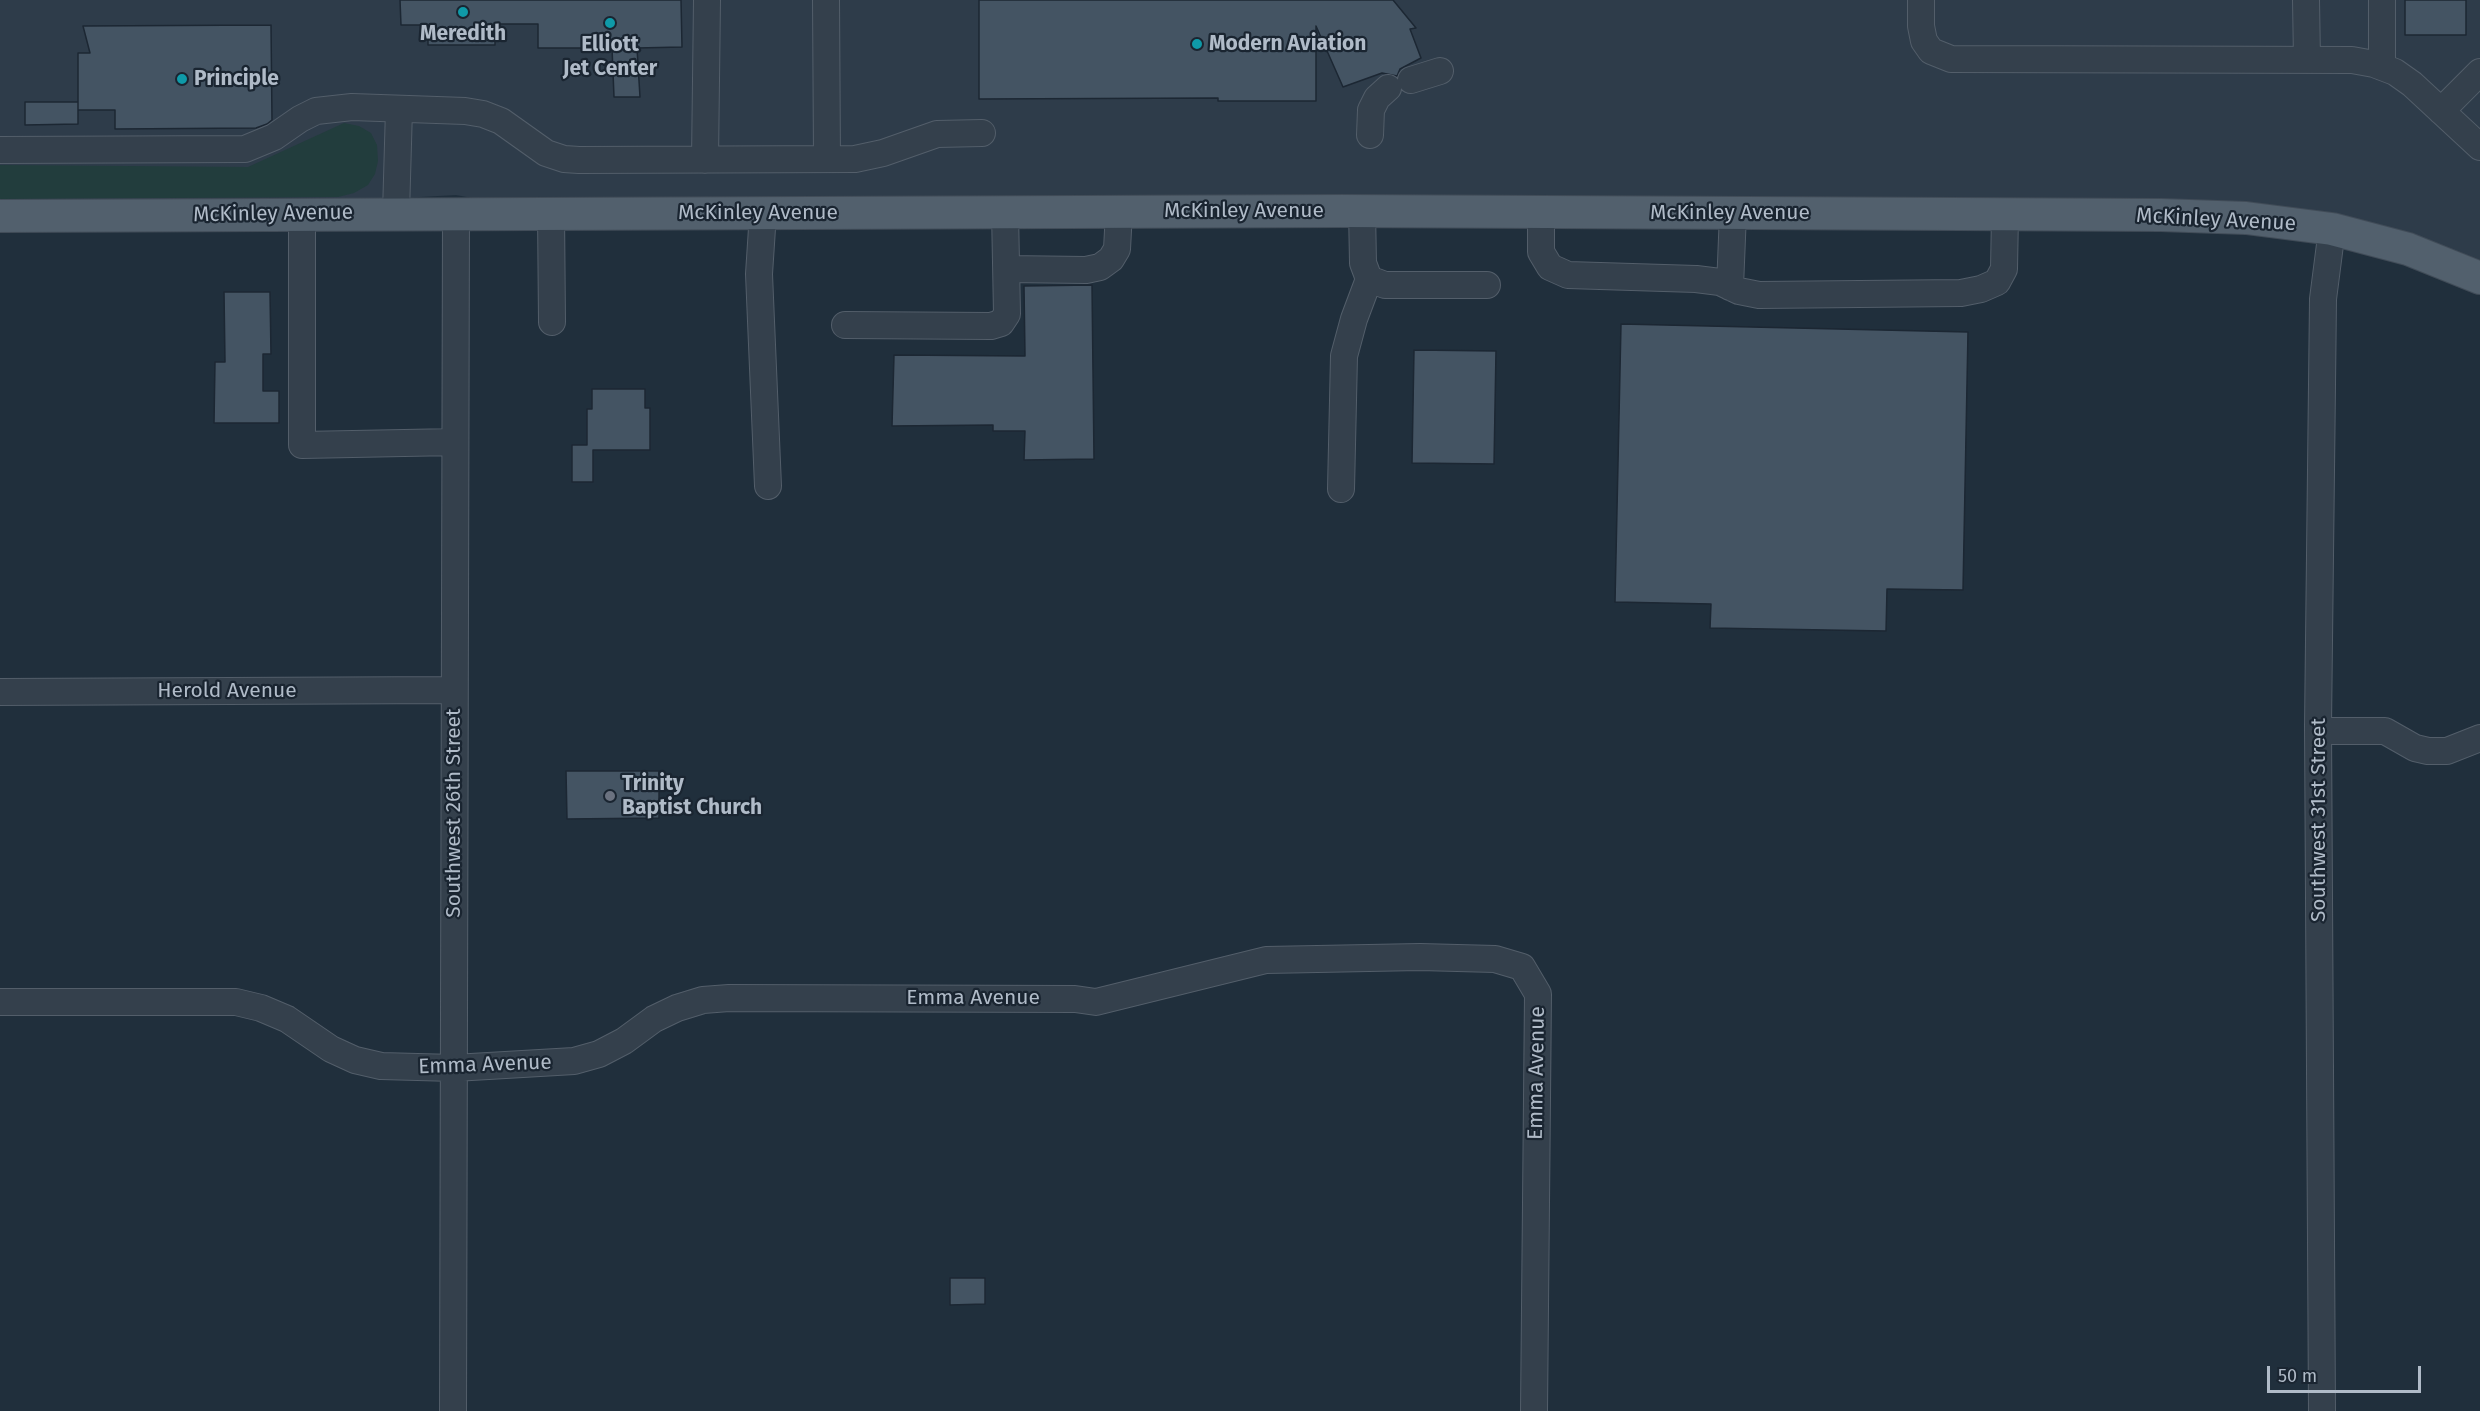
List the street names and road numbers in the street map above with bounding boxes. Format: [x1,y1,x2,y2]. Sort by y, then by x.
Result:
street label: McKinley Avenue [1164,198,1324,224]
street label: McKinley Avenue [193,200,353,228]
street label: McKinley Avenue [678,200,838,226]
street label: McKinley Avenue [1650,200,1810,226]
street label: McKinley Avenue [2135,203,2297,237]
street label: Herold Avenue [157,678,297,704]
street label: Southwest 26th Street [441,708,467,918]
street label: Southwest 31st Street [2306,718,2332,922]
street label: Emma Avenue [906,985,1040,1011]
street label: Emma Avenue [1523,1006,1551,1140]
street label: Emma Avenue [418,1050,552,1080]

